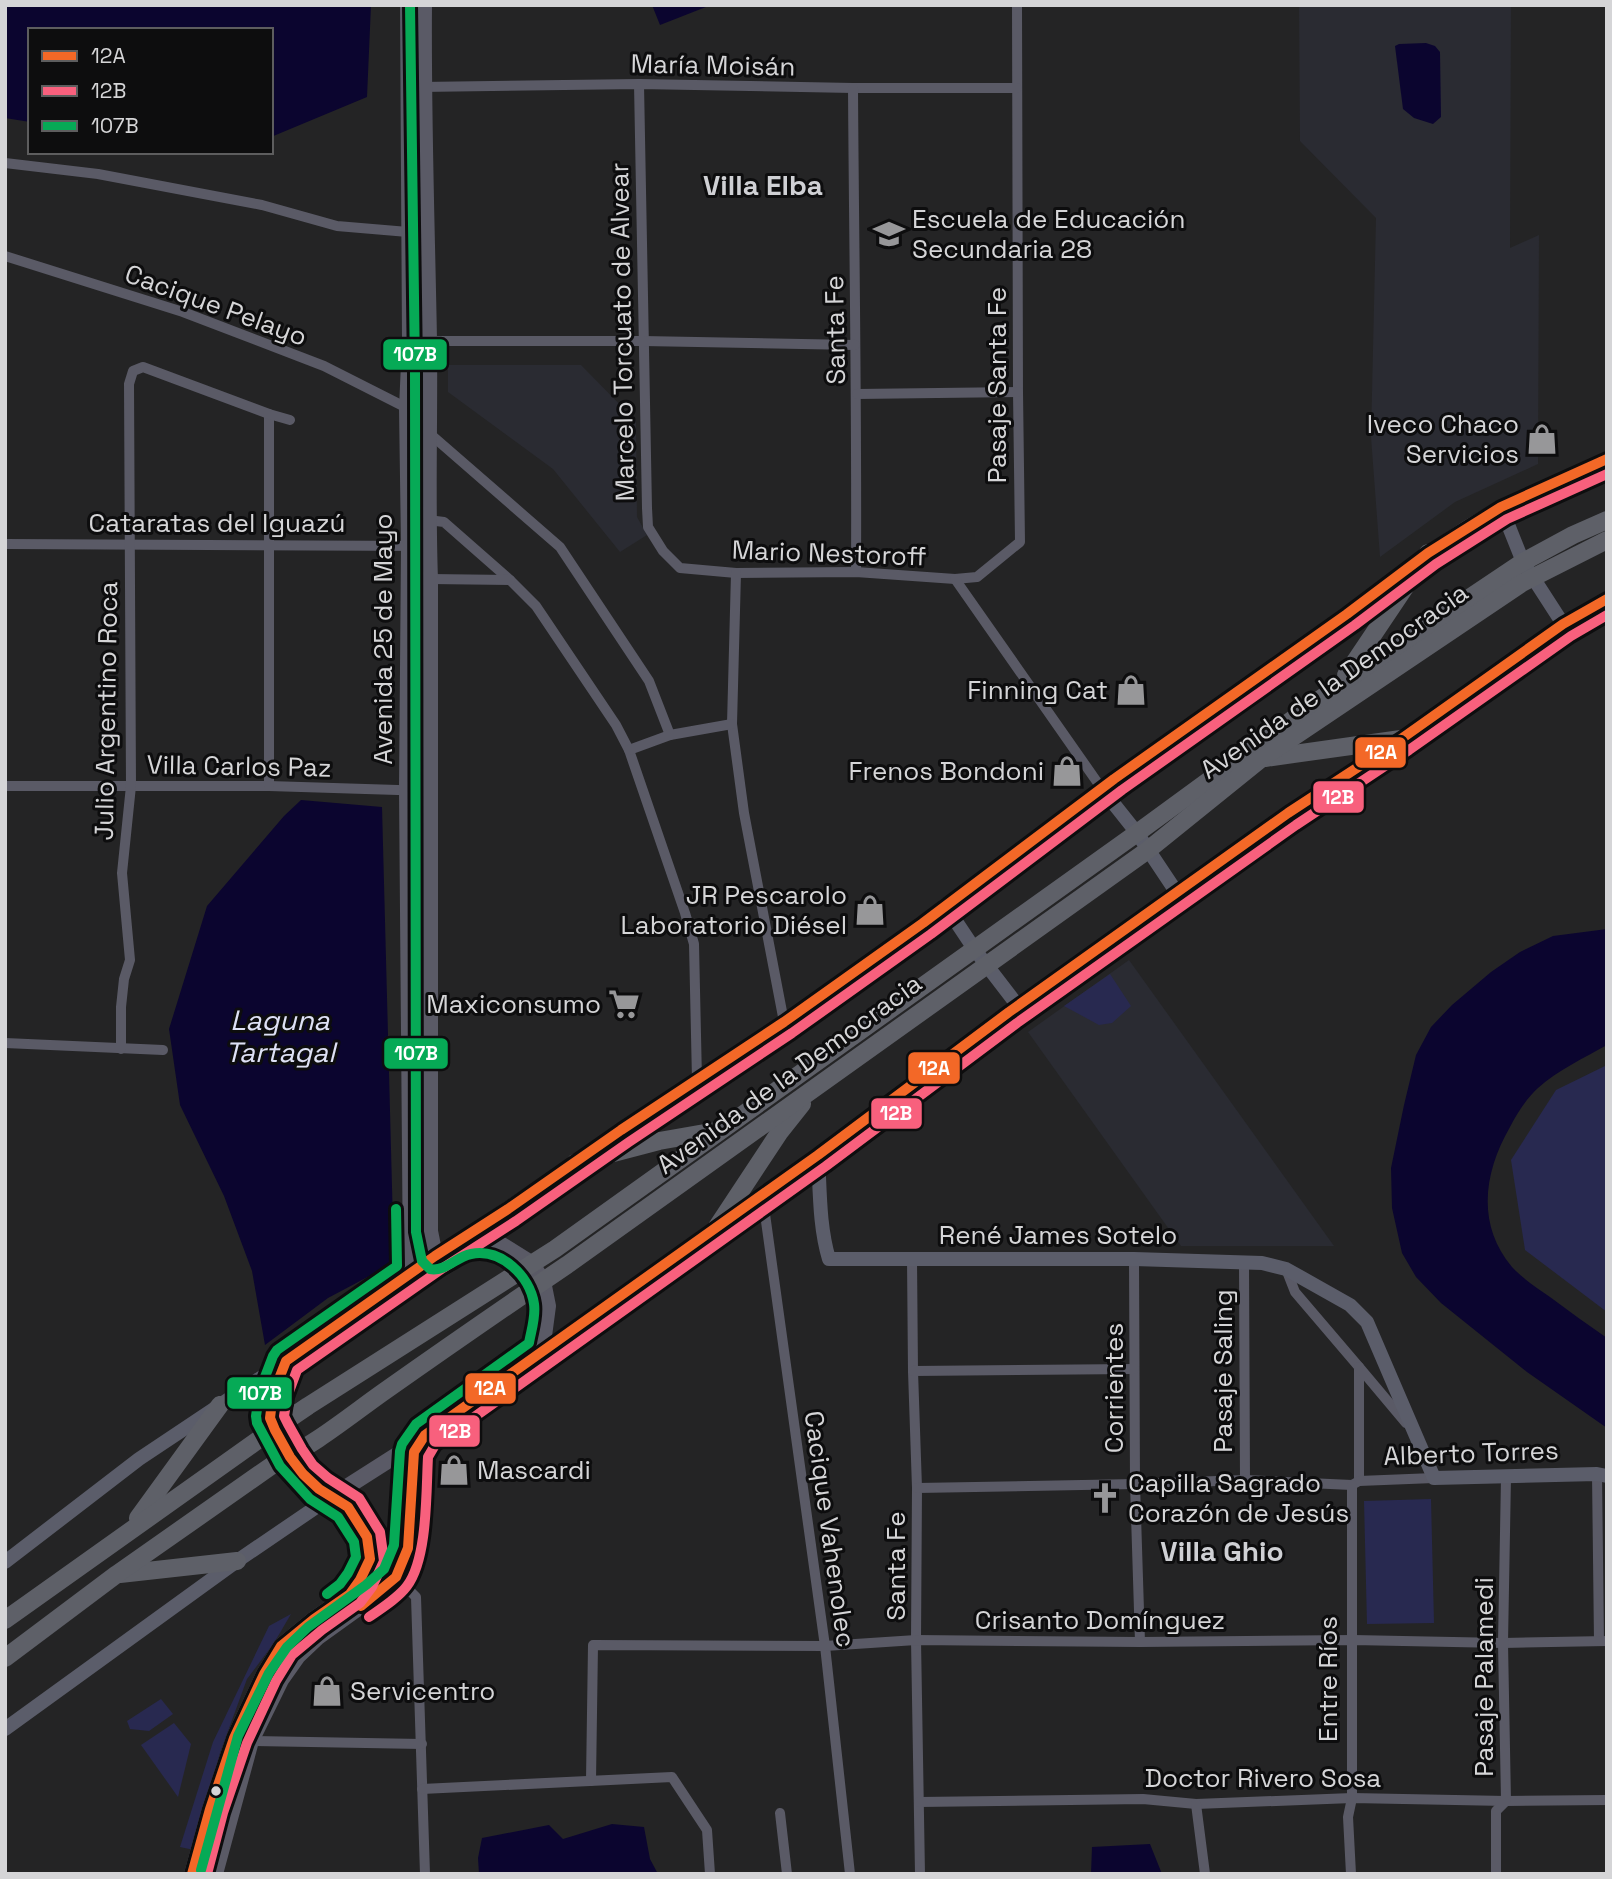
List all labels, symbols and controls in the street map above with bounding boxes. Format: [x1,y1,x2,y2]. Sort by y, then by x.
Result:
legend [28,28,273,154]
text: 12A [91,42,126,69]
street label: María Moisán [630,47,796,83]
text: 12B [91,77,126,104]
text: 107B [91,112,139,139]
street label: Marcelo Torcuato de Alvear [602,162,642,502]
district label: Villa Elba [703,167,823,203]
place label: Escuela de Educación Secundaria 28 [912,202,1185,266]
school or university icon: Escuela de Educación Secundaria 28 [872,217,906,251]
street label: Cacique Pelayo [120,256,312,354]
street label: Santa Fe [817,275,853,385]
street label: Pasaje Santa Fe [980,287,1014,483]
line badge: 107B [382,338,448,371]
text: 107B [393,342,437,367]
place label: Iveco Chaco Servicios [1367,407,1519,471]
shop icon: Iveco Chaco Servicios [1525,422,1559,456]
street label: Cataratas del Iguazú [89,506,345,540]
street label: Avenida 25 de Mayo [366,513,400,765]
street label: Mario Nestoroff [731,533,927,573]
street label: Avenida de la Democracia [1193,575,1475,787]
street label: Julio Argentino Roca [87,581,125,841]
place label: Finning Cat [967,673,1108,707]
shop icon: Finning Cat [1114,673,1148,707]
line badge: 12A [1354,736,1407,769]
text: 12A [1365,740,1397,765]
street label: Villa Carlos Paz [146,747,332,785]
place label: Frenos Bondoni [849,754,1044,788]
shop icon: Frenos Bondoni [1050,754,1084,788]
line badge: 12B [1312,780,1365,814]
text: 12B [1322,785,1354,810]
place label: JR Pescarolo Laboratorio Diésel [621,878,847,942]
shop icon: JR Pescarolo Laboratorio Diésel [853,893,887,927]
street label: Avenida de la Democracia [650,966,928,1182]
place label: Maxiconsumo [426,987,601,1021]
supermarket icon: Maxiconsumo [607,987,641,1021]
water label: Laguna Tartagal [225,1002,338,1070]
line badge: 107B [383,1037,449,1070]
text: 107B [394,1041,438,1066]
line badge: 12A [907,1051,961,1085]
text: 12A [918,1056,950,1081]
line badge: 12B [870,1097,923,1130]
text: 12B [880,1101,912,1126]
street label: René James Sotelo [939,1218,1177,1252]
street label: Pasaje Saling [1206,1289,1240,1453]
street label: Corrientes [1097,1323,1131,1453]
line badge: 12A [464,1372,517,1405]
line badge: 107B [226,1376,293,1410]
text: 12A [474,1376,506,1401]
text: 107B [238,1381,282,1406]
street label: Cacique Vahenolec [797,1409,863,1649]
line badge: 12B [428,1414,481,1448]
text: 12B [439,1419,471,1444]
street label: Alberto Torres [1383,1433,1559,1473]
shop icon: Mascardi [437,1453,471,1487]
place label: Mascardi [477,1453,591,1487]
place label: Capilla Sagrado Corazón de Jesús [1128,1466,1349,1530]
church icon: Capilla Sagrado Corazón de Jesús [1088,1481,1122,1515]
street label: Santa Fe [879,1511,913,1621]
district label: Villa Ghio [1160,1533,1284,1569]
street label: Pasaje Palamedi [1467,1577,1501,1777]
street label: Crisanto Domínguez [975,1603,1225,1637]
street label: Entre Ríos [1311,1616,1345,1742]
shop icon: Servicentro [310,1674,344,1708]
place label: Servicentro [350,1674,495,1708]
street label: Doctor Rivero Sosa [1145,1761,1381,1795]
unlabelled marker [209,1784,223,1798]

